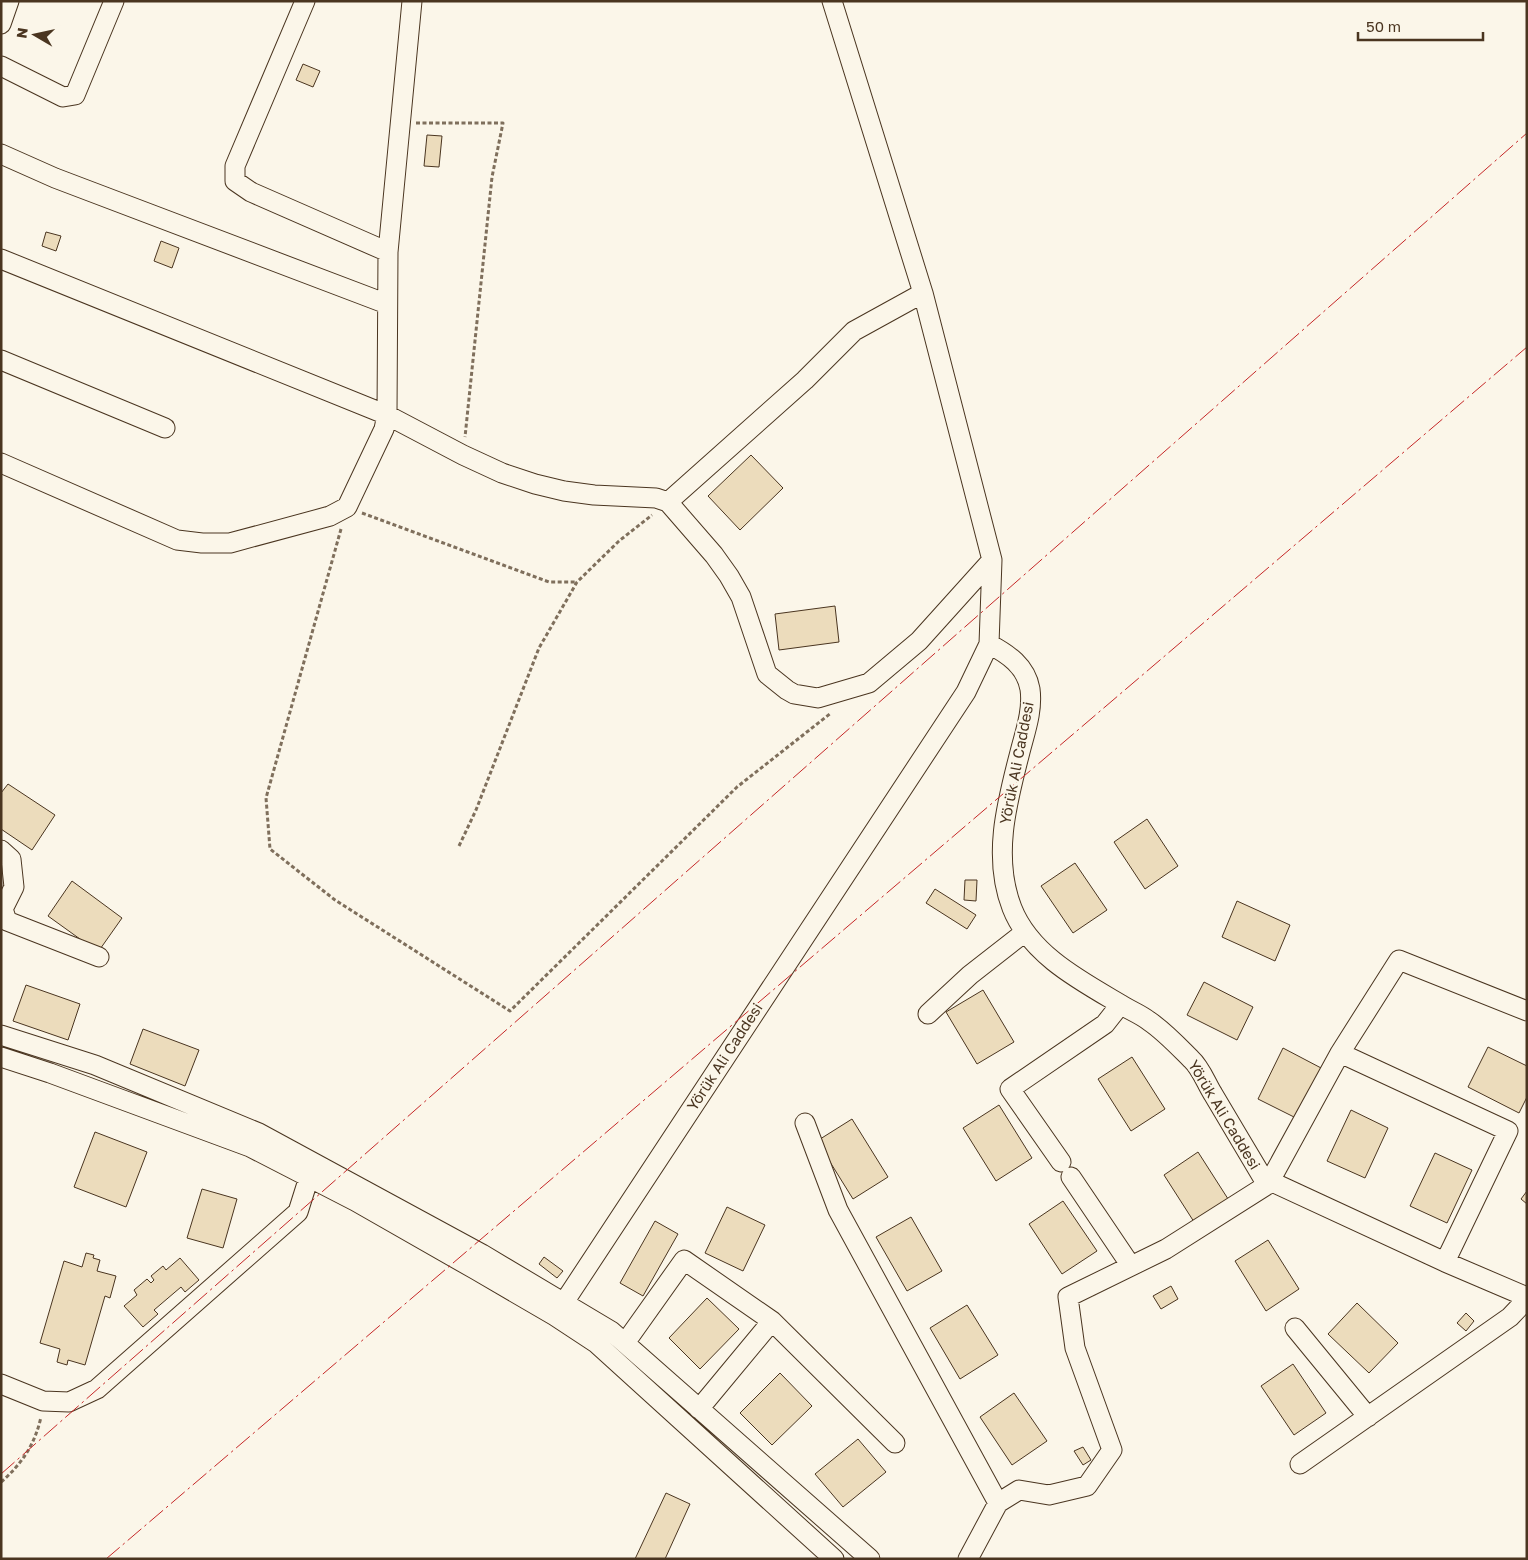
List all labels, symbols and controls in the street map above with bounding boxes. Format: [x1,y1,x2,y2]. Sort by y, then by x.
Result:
north arrow [10,10,60,60]
scale bar [1358,10,1483,42]
text: 50 m [1366,17,1401,35]
text: N [12,26,31,39]
street label: Yörük Ali Caddesi [995,700,1037,826]
street label: Yörük Ali Caddesi [683,999,766,1114]
street label: Yörük Ali Caddesi [1185,1056,1265,1173]

